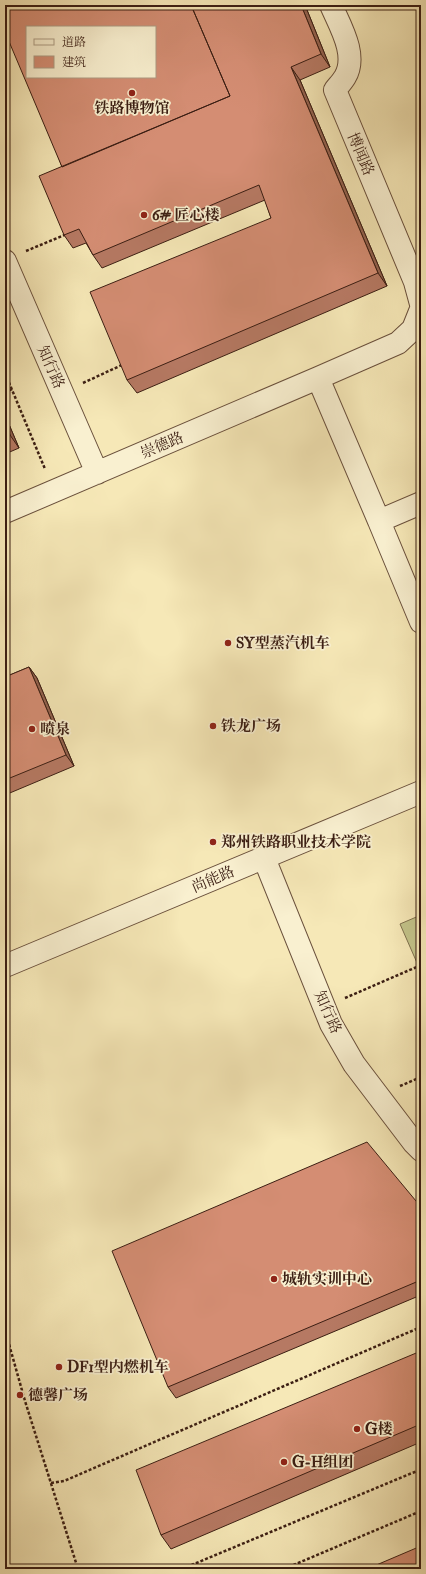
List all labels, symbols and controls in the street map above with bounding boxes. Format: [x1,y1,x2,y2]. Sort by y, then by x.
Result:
legend [26,26,156,78]
text: 道路 [62,35,86,50]
text: 建筑 [62,55,86,70]
marker: 铁路博物馆 [127,88,137,98]
place label: 铁路博物馆 [94,99,170,118]
street label: 博闻路 [343,130,378,179]
place label: 6# 匠心楼 [152,206,220,225]
marker: 6# 匠心楼 [139,210,149,220]
street label: 知行路 [33,343,68,392]
street label: 崇德路 [138,428,187,463]
place label: SY型蒸汽机车 [236,634,330,653]
marker: SY型蒸汽机车 [223,638,233,648]
place label: 铁龙广场 [221,717,281,736]
place label: 喷泉 [40,720,70,739]
marker: 铁龙广场 [208,721,218,731]
marker: 喷泉 [27,724,37,734]
place label: 郑州铁路职业技术学院 [221,833,371,852]
marker: 郑州铁路职业技术学院 [208,837,218,847]
street label: 尚能路 [189,862,238,897]
street label: 知行路 [310,988,345,1037]
place label: 城轨实训中心 [282,1270,372,1289]
marker: 城轨实训中心 [269,1274,279,1284]
place label: DF1型内燃机车 [67,1358,169,1377]
marker: DF1型内燃机车 [54,1362,64,1372]
place label: 德馨广场 [28,1386,88,1405]
marker: 德馨广场 [15,1390,25,1400]
place label: G楼 [365,1420,393,1439]
marker: G楼 [352,1424,362,1434]
place label: G-H组团 [292,1453,353,1472]
marker: G-H组团 [279,1457,289,1467]

